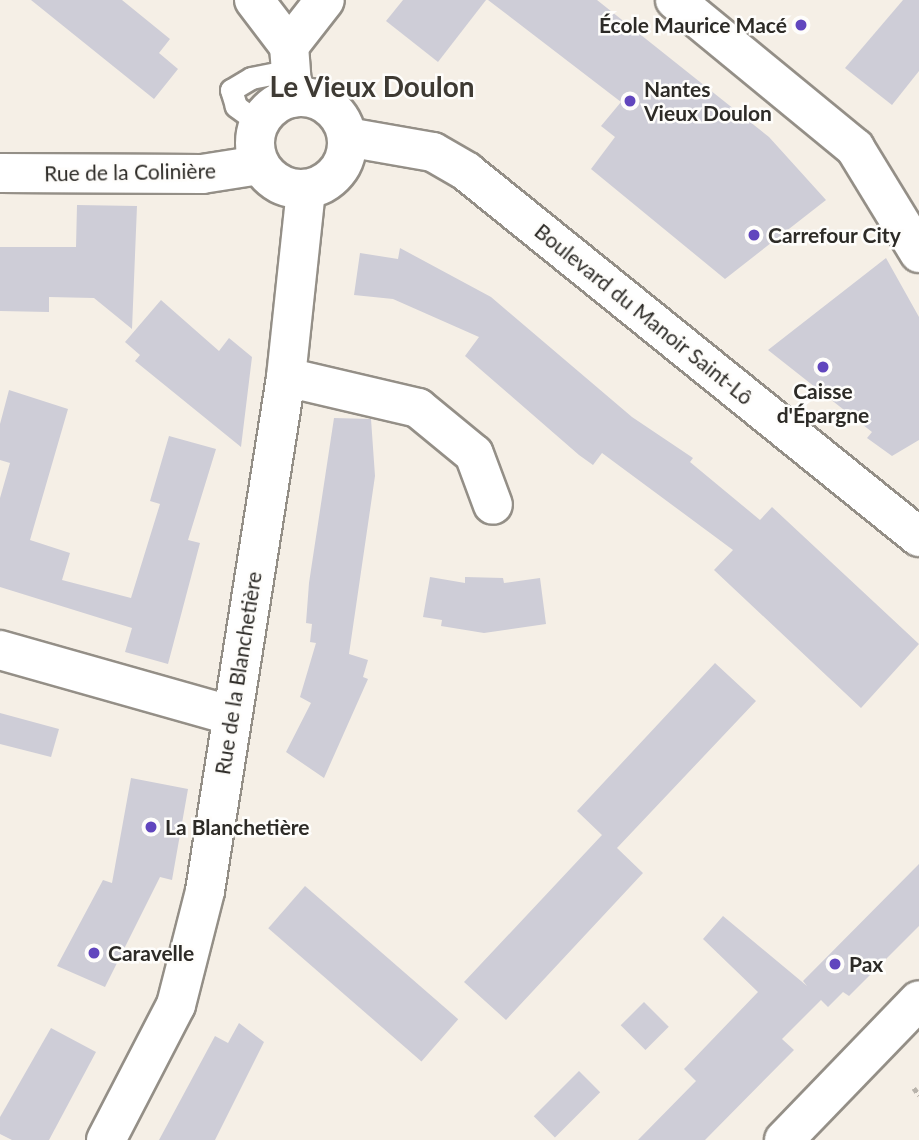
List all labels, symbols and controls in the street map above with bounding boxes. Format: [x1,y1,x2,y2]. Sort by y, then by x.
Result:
place label: École Maurice Macé [599,12,787,38]
marker: École Maurice Macé [793,17,809,33]
district label: Le Vieux Doulon [269,69,475,103]
place label: Nantes Vieux Doulon [644,76,772,126]
marker: Nantes Vieux Doulon [622,93,638,109]
street label: Rue de la Colinière [44,158,216,186]
street label: Boulevard du Manoir Saint-Lô [530,218,758,410]
place label: Carrefour City [768,222,901,248]
marker: Carrefour City [746,227,762,243]
marker: Caisse d'Épargne [815,359,831,375]
place label: Caisse d'Épargne [777,378,869,428]
street label: Rue de la Blanchetière [209,570,267,776]
place label: La Blanchetière [165,814,310,840]
marker: La Blanchetière [143,819,159,835]
place label: Caravelle [108,940,194,966]
marker: Caravelle [86,945,102,961]
place label: Pax [849,951,883,977]
marker: Pax [827,956,843,972]

